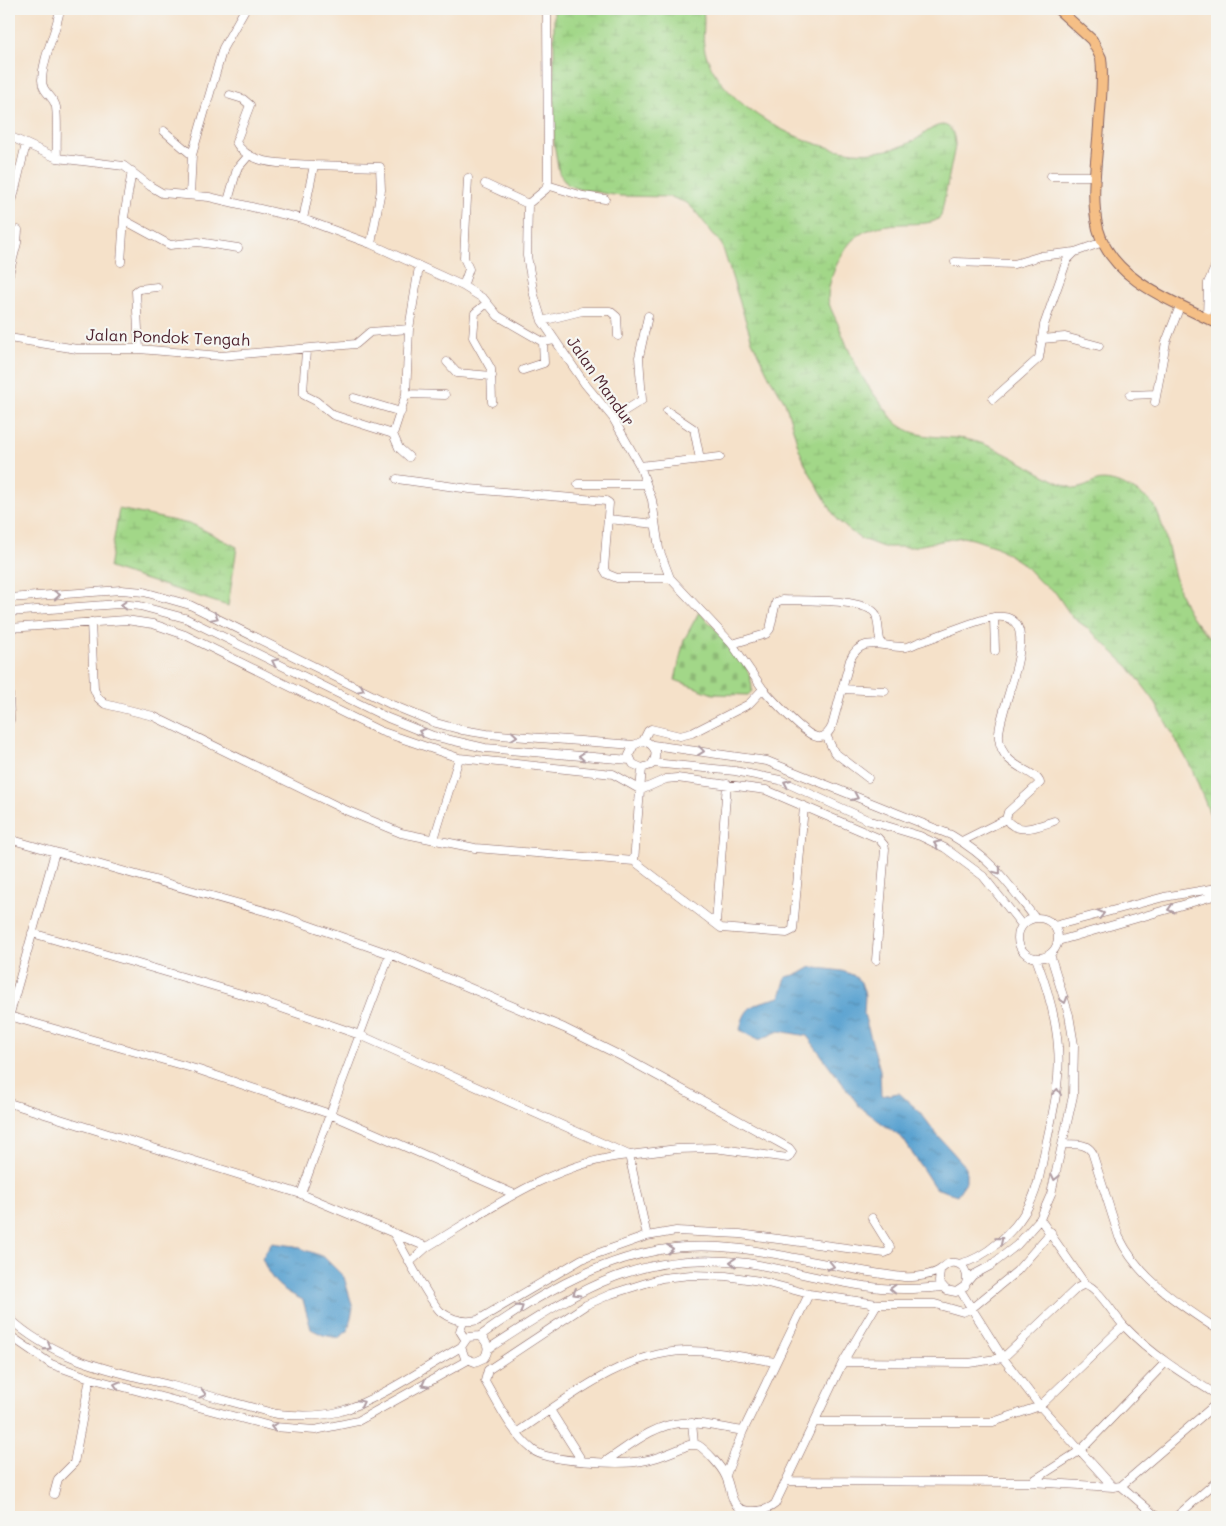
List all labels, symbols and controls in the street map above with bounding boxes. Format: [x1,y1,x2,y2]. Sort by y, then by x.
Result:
street label: Jalan Pondok Tengah [86,323,250,350]
street label: Jalan Mandur [563,332,640,430]
one-way arrow [54,589,62,600]
one-way arrow [120,600,128,610]
one-way arrow [210,611,219,621]
one-way arrow [271,658,280,669]
one-way arrow [355,683,364,693]
one-way arrow [418,728,426,738]
one-way arrow [511,731,519,742]
one-way arrow [697,745,705,756]
one-way arrow [577,751,585,762]
one-way arrow [783,779,792,790]
one-way arrow [850,791,859,802]
one-way arrow [933,840,942,851]
one-way arrow [993,865,1001,874]
one-way arrow [1167,904,1175,914]
one-way arrow [1096,909,1104,919]
one-way arrow [1059,995,1069,1004]
one-way arrow [1051,1088,1062,1096]
one-way arrow [1050,1173,1061,1182]
one-way arrow [994,1237,1003,1245]
one-way arrow [666,1243,674,1254]
one-way arrow [729,1257,737,1268]
one-way arrow [826,1260,835,1271]
one-way arrow [889,1284,897,1295]
one-way arrow [573,1287,582,1297]
one-way arrow [515,1305,524,1315]
one-way arrow [42,1340,51,1350]
one-way arrow [422,1377,431,1387]
one-way arrow [112,1380,121,1391]
one-way arrow [198,1388,207,1399]
one-way arrow [355,1399,364,1409]
one-way arrow [269,1422,278,1432]

